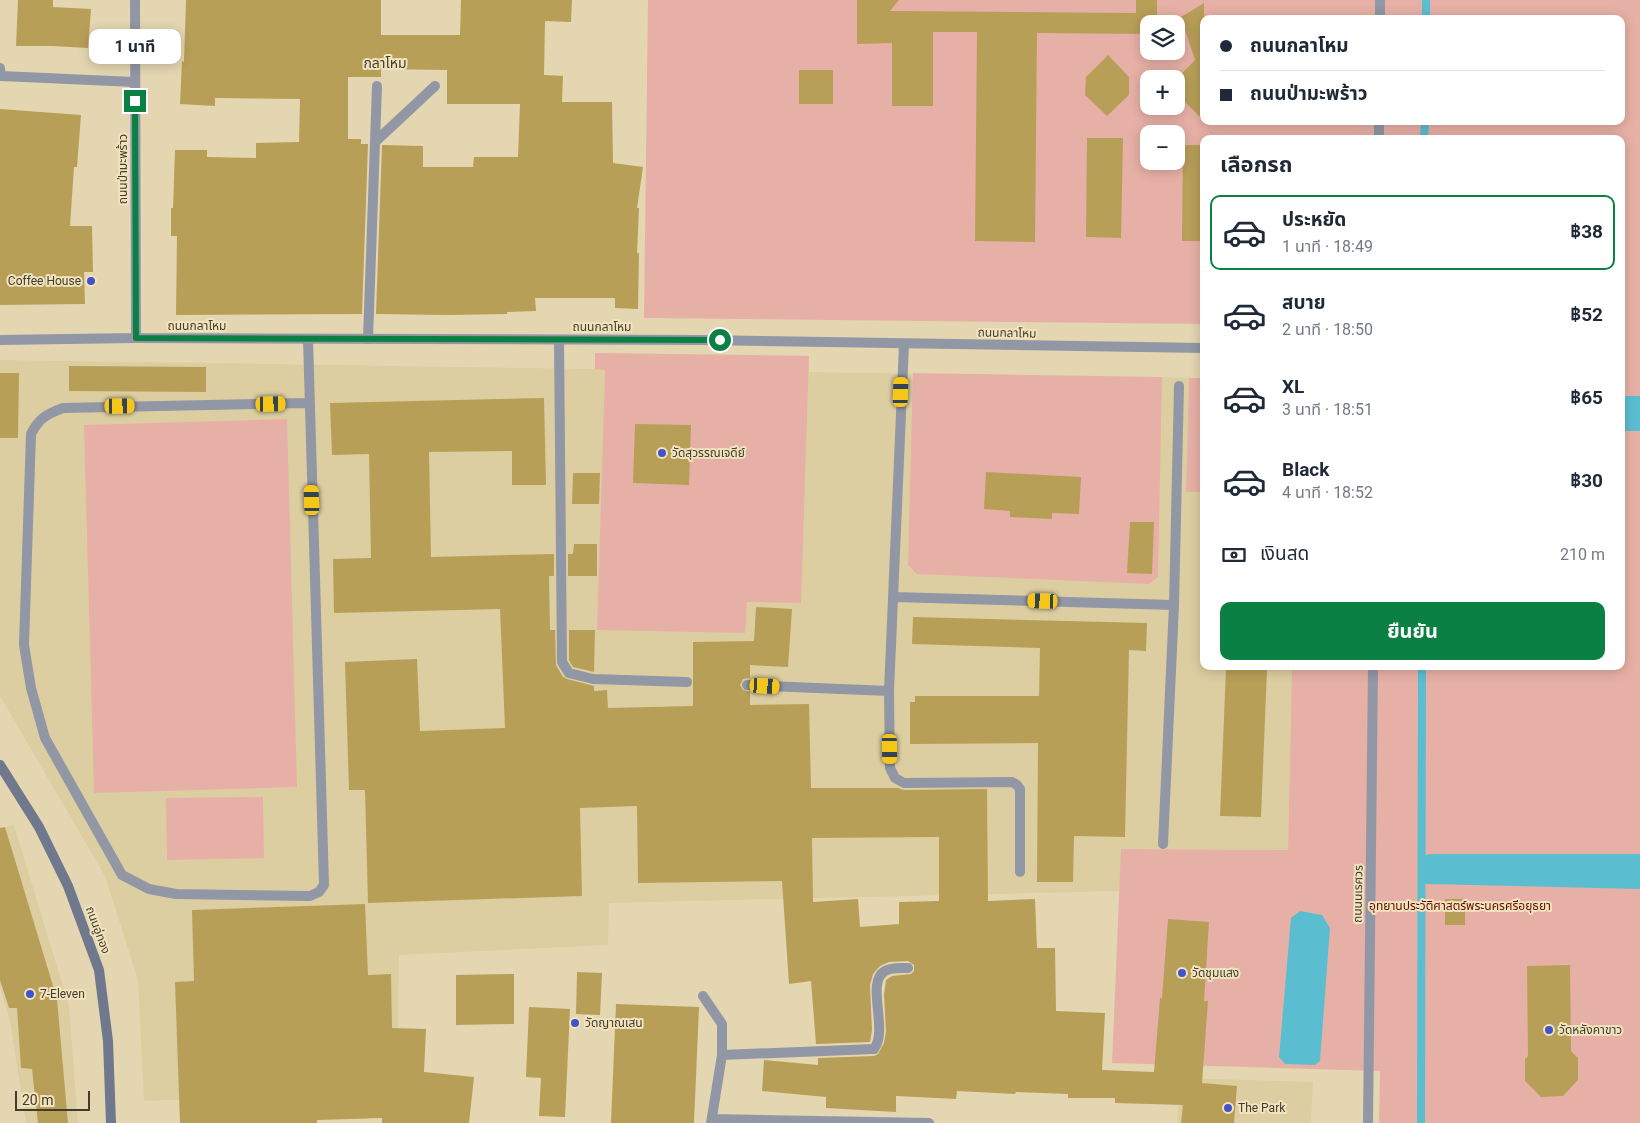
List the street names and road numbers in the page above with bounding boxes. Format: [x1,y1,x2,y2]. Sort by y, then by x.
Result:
street label: ถนนป่ามะพร้าว [116,134,130,204]
street label: ถนนกลาโหม [168,319,226,333]
street label: ถนนกลาโหม [573,320,631,334]
street label: ถนนกลาโหม [977,325,1037,341]
street label: ถนนนเรศวร [1350,865,1366,923]
street label: ถนนอู่ทอง [83,904,113,956]

